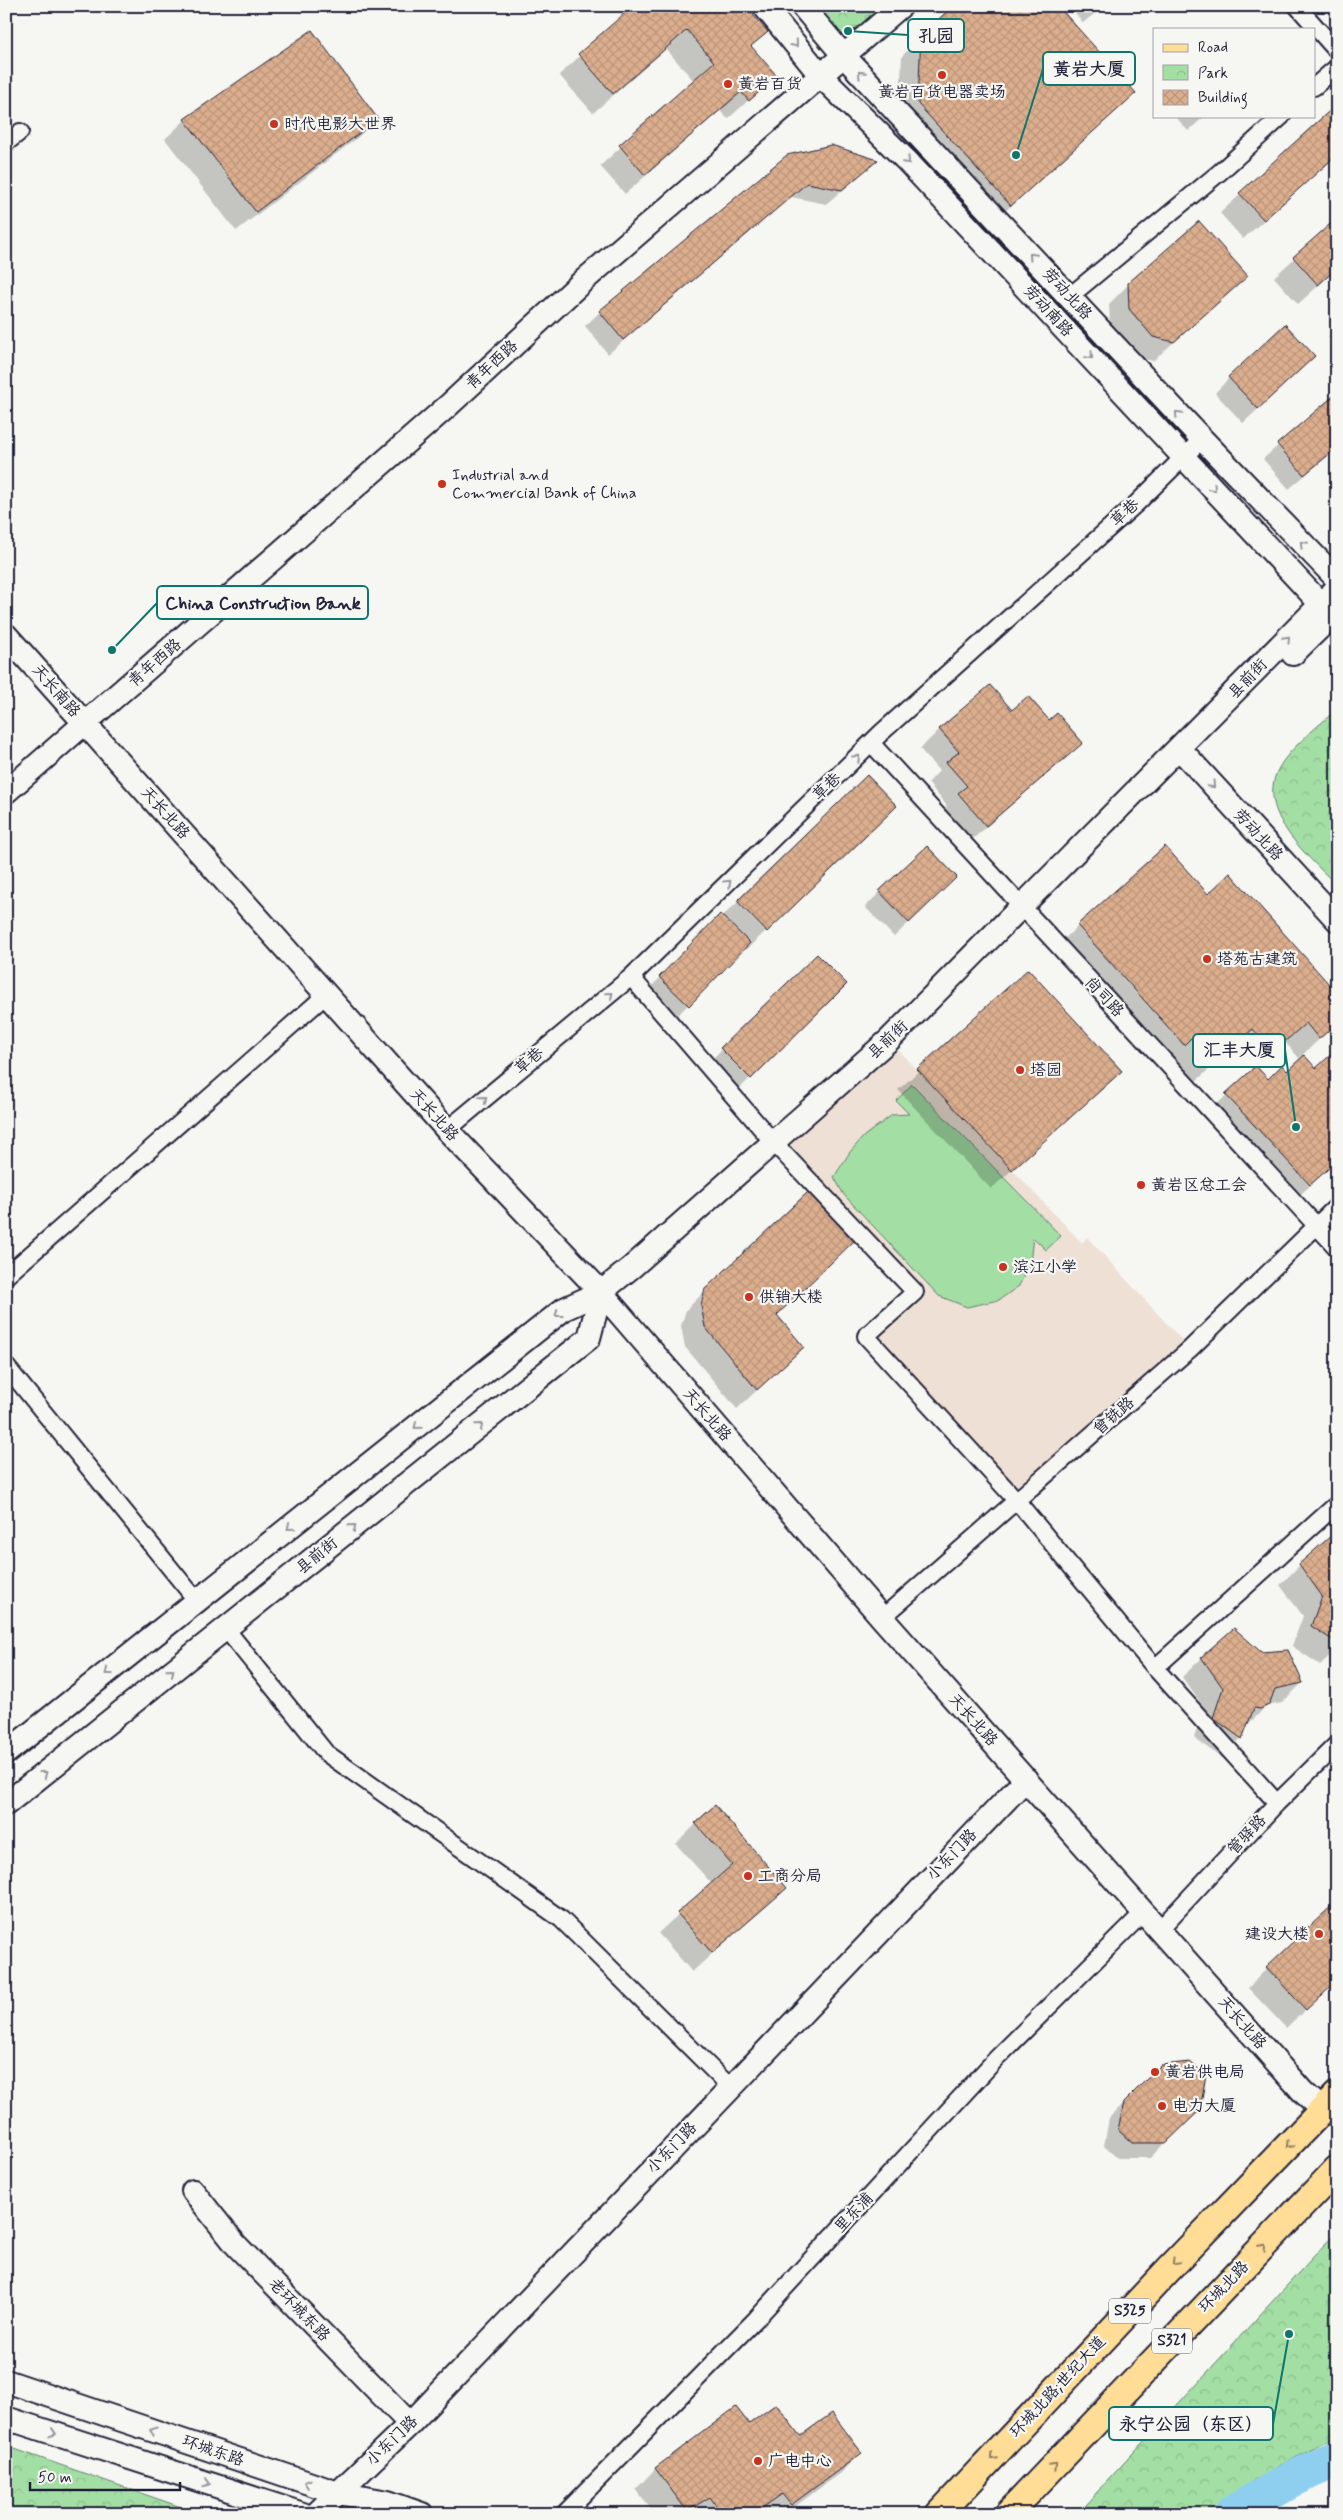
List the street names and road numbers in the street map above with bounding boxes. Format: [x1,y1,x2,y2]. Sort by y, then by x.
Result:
street label: 劳动北路 [1037,263,1097,325]
street label: 劳动南路 [1018,280,1078,342]
street label: 青年西路 [461,335,523,395]
street label: 草巷 [1106,494,1144,532]
street label: 青年西路 [124,634,186,692]
street label: 县前街 [1224,654,1272,704]
street label: 天长南路 [27,660,85,722]
street label: 草巷 [808,768,846,806]
street label: 天长北路 [136,782,194,844]
street label: 劳动北路 [1228,804,1288,866]
street label: 尚司路 [1080,972,1128,1022]
street label: 县前街 [863,1016,913,1064]
street label: 草巷 [510,1043,548,1079]
street label: 天长北路 [405,1084,463,1146]
street label: 天长北路 [678,1384,736,1446]
street label: 曾铣路 [1089,1392,1139,1440]
street label: 县前街 [292,1533,342,1579]
street label: 天长北路 [944,1689,1002,1751]
street label: 管驿路 [1223,1810,1271,1860]
street label: 小东门路 [922,1825,982,1885]
street label: 天长北路 [1213,1992,1271,2054]
street label: 小东门路 [642,2118,702,2178]
street label: 里东浦 [830,2188,878,2238]
street label: 环城北路 [1194,2257,1254,2317]
street label: 老环城东路 [264,2274,334,2346]
road number: S325 [1109,2298,1151,2324]
road number: S321 [1152,2328,1192,2354]
street label: 环城北路;世纪大道 [1005,2332,1111,2442]
street label: 小东门路 [362,2411,422,2471]
street label: 环城东路 [179,2431,247,2471]

